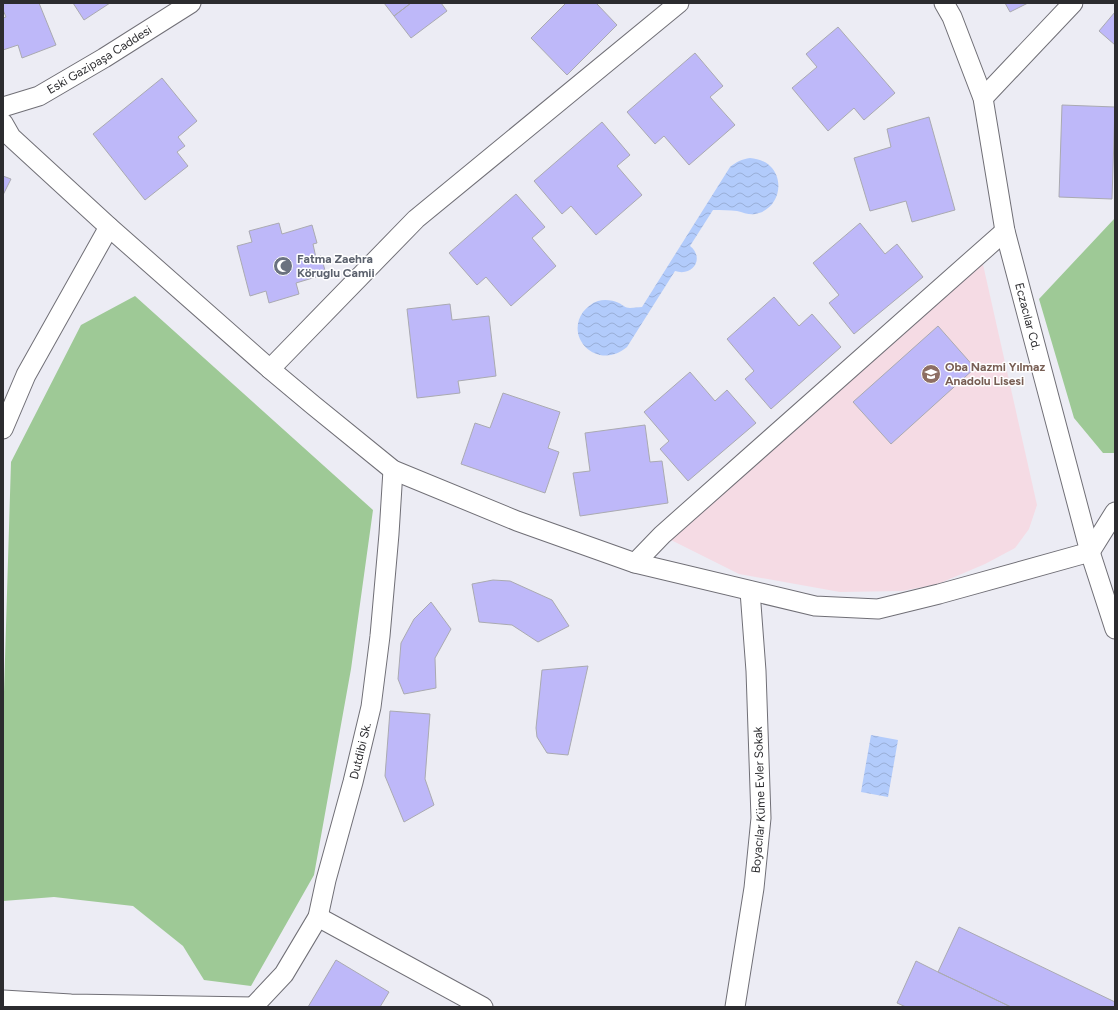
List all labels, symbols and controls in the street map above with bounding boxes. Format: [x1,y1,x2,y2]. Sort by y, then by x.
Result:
street label: Eski Gazipaşa Caddesi [44,23,154,97]
place label: Fatma Zaehra Köruglu Camii [297,252,375,280]
mosque icon: Fatma Zaehra Köruglu Camii [272,255,294,277]
street label: Eczacılar Cd. [1012,281,1043,352]
place label: Oba Nazmi Yılmaz Anadolu Lisesi [945,360,1045,388]
school or university icon: Oba Nazmi Yılmaz Anadolu Lisesi [920,363,942,385]
street label: Dutdibi Sk. [347,721,374,781]
street label: Boyacılar Küme Evler Sokak [749,726,768,874]

